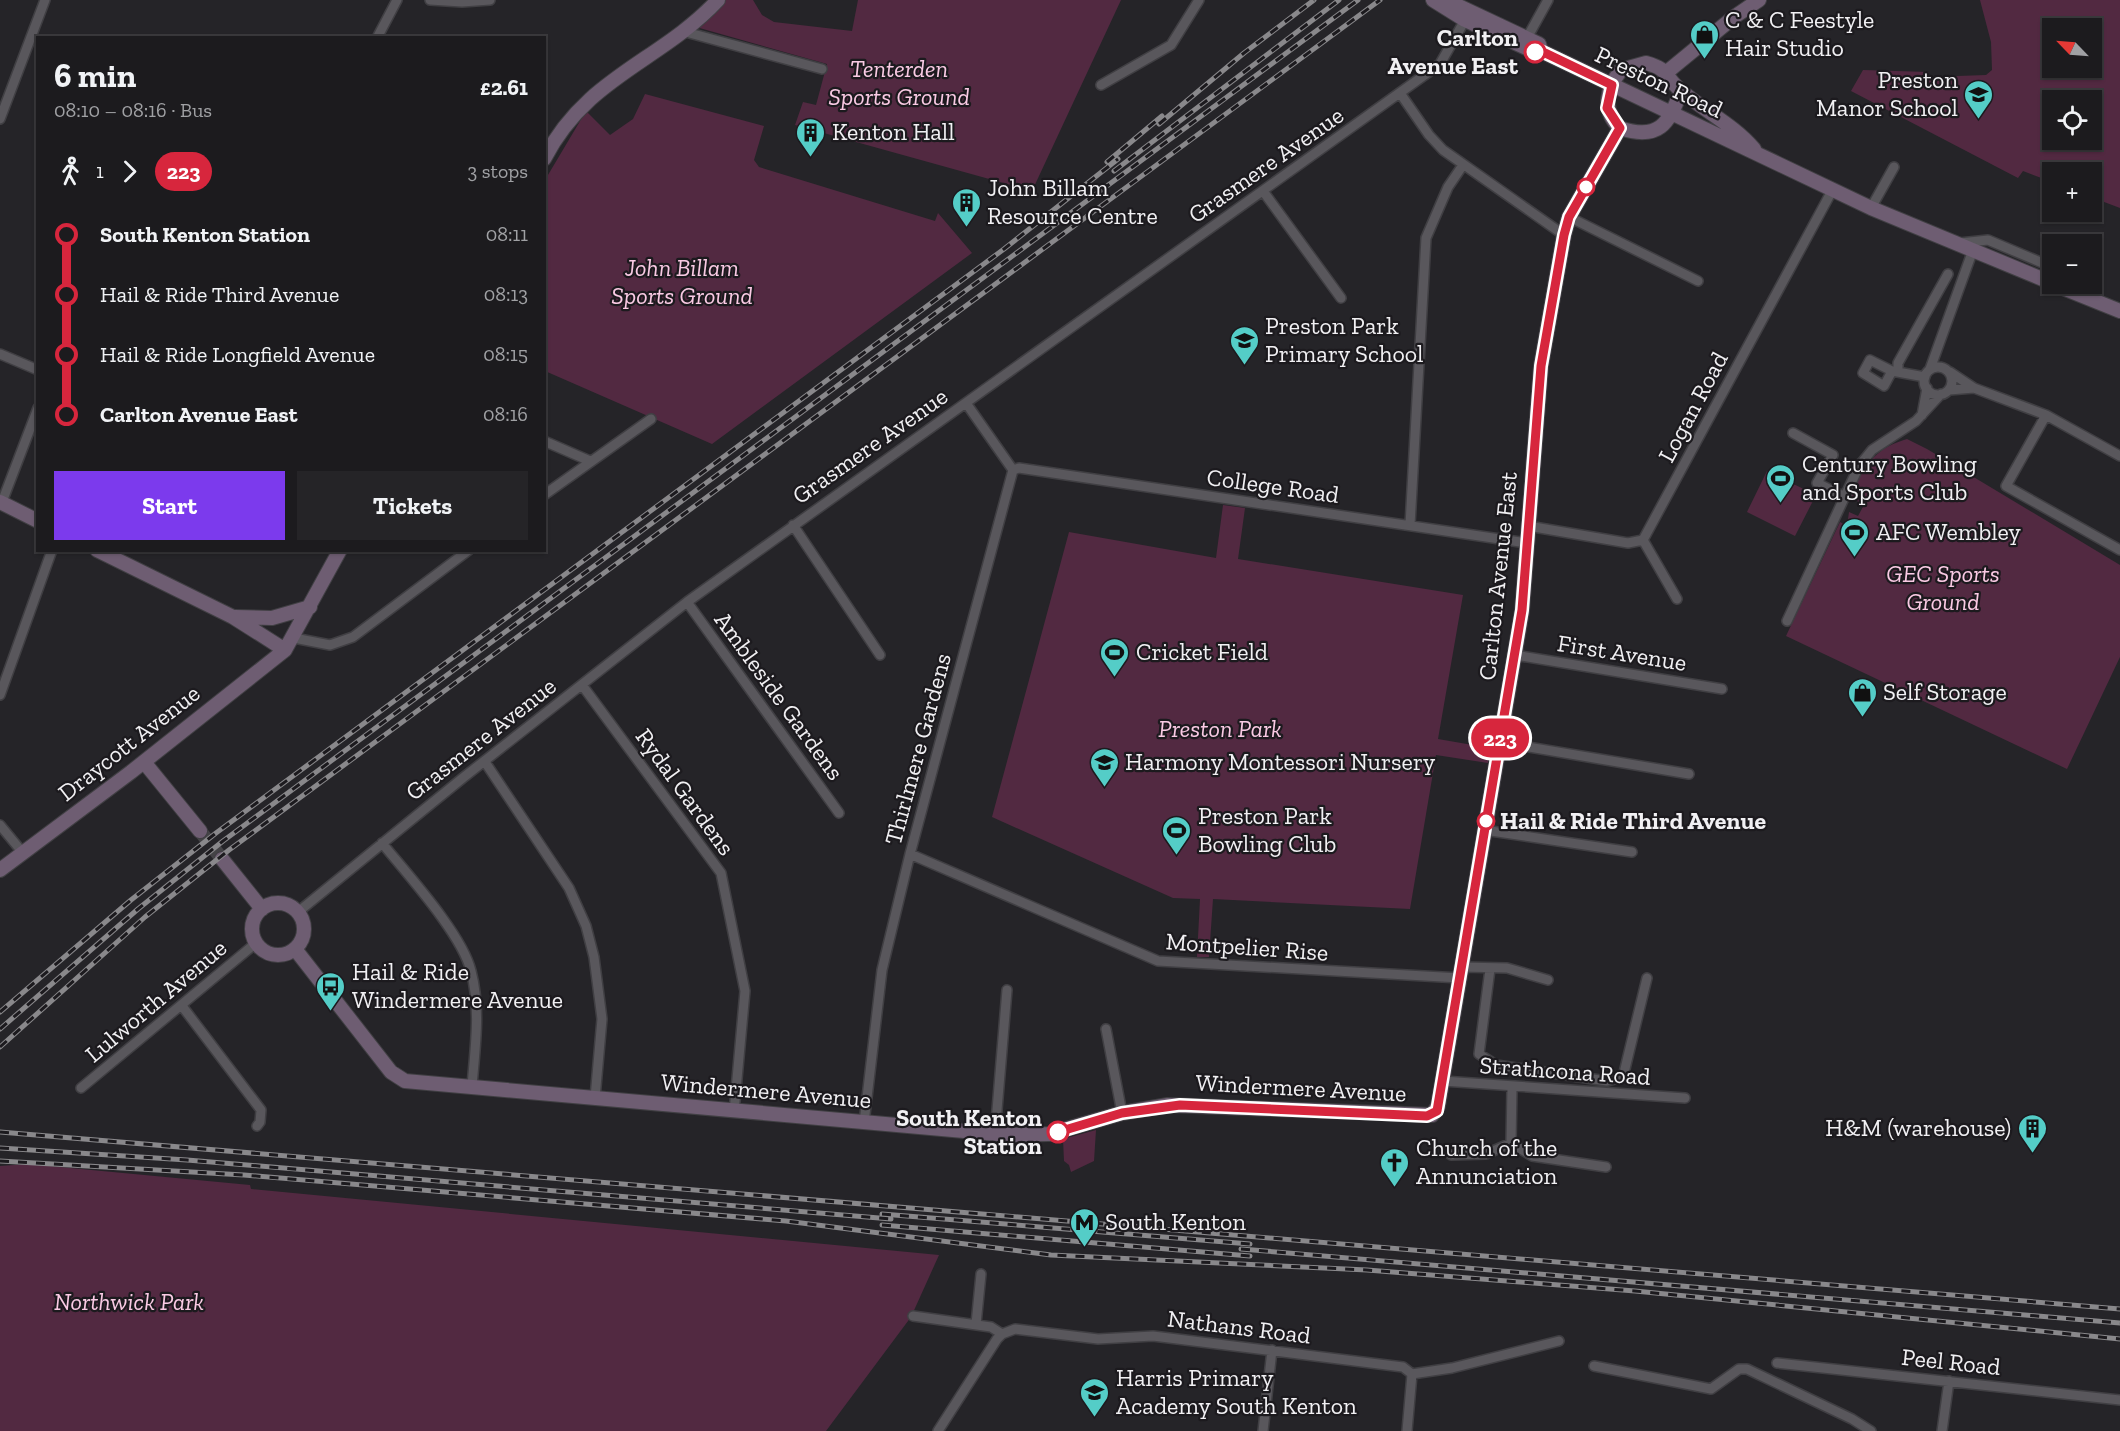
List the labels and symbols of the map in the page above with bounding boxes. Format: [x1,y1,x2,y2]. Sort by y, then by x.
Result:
place label: C & C Feestyle Hair Studio [1725,5,1874,62]
shop icon: C & C Feestyle Hair Studio [1688,18,1720,60]
north arrow [2042,18,2102,78]
place label: Carlton Avenue East [1388,23,1518,80]
street label: Preston Road [1591,39,1728,124]
marker: Carlton Avenue East [1524,41,1546,63]
park label: Tenterden Sports Ground [828,54,970,111]
place label: Preston Manor School [1816,65,1958,122]
school or university icon: Preston Manor School [1963,78,1995,120]
street label: Grasmere Avenue [1182,100,1349,229]
building icon: Kenton Hall [795,116,827,158]
place label: Kenton Hall [832,117,955,146]
place label: John Billam Resource Centre [987,173,1158,230]
unlabelled marker [1577,178,1595,196]
building icon: John Billam Resource Centre [950,186,982,228]
park label: John Billam Sports Ground [611,253,753,310]
place label: Preston Park Primary School [1265,311,1423,368]
school or university icon: Preston Park Primary School [1228,324,1260,366]
street label: Logan Road [1651,347,1734,467]
street label: Grasmere Avenue [786,381,953,510]
place label: Century Bowling and Sports Club [1802,449,1977,506]
street label: College Road [1205,462,1341,509]
sports icon: Century Bowling and Sports Club [1765,462,1797,504]
street label: Carlton Avenue East [1472,470,1523,682]
sports icon: AFC Wembley [1839,516,1871,558]
place label: AFC Wembley [1876,517,2021,546]
park label: GEC Sports Ground [1886,559,2000,616]
street label: Ambleside Gardens [709,606,850,785]
street label: First Avenue [1555,628,1689,677]
sports icon: Cricket Field [1099,636,1131,678]
place label: Cricket Field [1136,637,1268,666]
street label: Thirlmere Gardens [878,650,957,848]
street label: Grasmere Avenue [400,671,562,806]
shop icon: Self Storage [1846,676,1878,718]
place label: Self Storage [1883,677,2007,706]
street label: Draycott Avenue [52,678,205,807]
park label: Preston Park [1158,714,1282,743]
line badge: 223 [1466,718,1534,758]
street label: Rydal Gardens [630,723,741,861]
school or university icon: Harmony Montessori Nursery [1088,746,1120,788]
place label: Harmony Montessori Nursery [1125,747,1436,776]
place label: Preston Park Bowling Club [1198,801,1336,858]
place label: Hail & Ride Third Avenue [1500,806,1767,835]
marker: Hail & Ride Third Avenue [1477,812,1495,830]
sports icon: Preston Park Bowling Club [1161,814,1193,856]
street label: Montpelier Rise [1165,926,1329,967]
street label: Lulworth Avenue [79,933,232,1068]
place label: Hail & Ride Windermere Avenue [352,957,563,1014]
bus stop icon: Hail & Ride Windermere Avenue [315,970,347,1012]
street label: Strathcona Road [1478,1050,1652,1091]
street label: Windermere Avenue [660,1067,872,1114]
street label: Windermere Avenue [1195,1067,1407,1108]
place label: South Kenton Station [896,1103,1042,1160]
building icon: H&M (warehouse) [2016,1112,2048,1154]
place label: H&M (warehouse) [1825,1113,2011,1142]
marker: South Kenton Station [1047,1121,1069,1143]
place label: Church of the Annunciation [1416,1133,1558,1190]
church icon: Church of the Annunciation [1379,1146,1411,1188]
metro station icon: South Kenton [1068,1206,1100,1248]
place label: South Kenton [1105,1207,1246,1236]
park label: Northwick Park [54,1287,204,1316]
street label: Nathans Road [1166,1303,1312,1350]
street label: Peel Road [1900,1342,2002,1381]
place label: Harris Primary Academy South Kenton [1116,1363,1357,1420]
school or university icon: Harris Primary Academy South Kenton [1079,1376,1111,1418]

